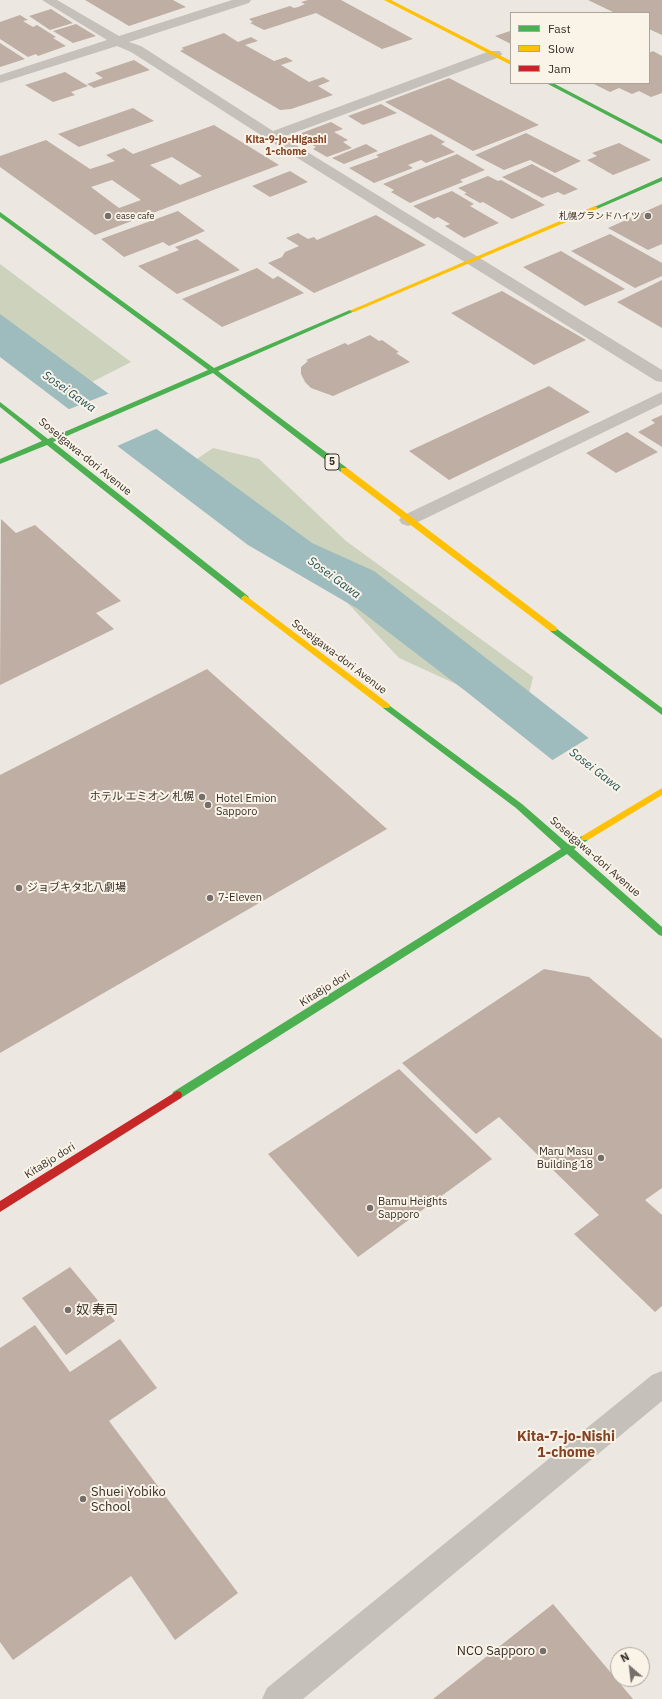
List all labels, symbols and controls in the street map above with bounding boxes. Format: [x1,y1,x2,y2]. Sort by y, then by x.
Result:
legend [510,12,650,84]
text: Fast [548,21,571,36]
text: Slow [548,41,574,56]
text: Jam [548,61,571,76]
district label: Kita-9-jo-Higashi 1-chome [245,134,327,158]
marker: ease cafe [103,211,113,221]
place label: ease cafe [116,211,154,221]
place label: 札幌グランドハイツ [559,211,640,221]
marker: 札幌グランドハイツ [643,211,653,221]
water label: Sosei Gawa [40,368,98,416]
street label: Soseigawa-dori Avenue [36,415,134,499]
road number: 5 [325,454,339,470]
water label: Sosei Gawa [305,554,363,602]
street label: Soseigawa-dori Avenue [289,617,389,697]
water label: Sosei Gawa [566,745,624,795]
place label: ホテル エミオン 札幌 [90,790,194,804]
marker: ホテル エミオン 札幌 [197,792,207,802]
place label: Hotel Emion Sapporo [216,792,277,818]
marker: Hotel Emion Sapporo [203,800,213,810]
street label: Soseigawa-dori Avenue [547,814,643,900]
place label: ジョブキタ北八劇場 [27,881,126,895]
marker: ジョブキタ北八劇場 [14,883,24,893]
place label: 7-Eleven [218,891,262,905]
marker: 7-Eleven [205,893,215,903]
street label: Kita8jo dori [297,968,353,1010]
street label: Kita8jo dori [22,1140,78,1182]
place label: Maru Masu Building 18 [537,1145,593,1171]
marker: Maru Masu Building 18 [596,1153,606,1163]
place label: Bamu Heights Sapporo [378,1195,447,1221]
marker: Bamu Heights Sapporo [365,1203,375,1213]
place label: 奴 寿司 [76,1302,118,1318]
marker: 奴 寿司 [63,1305,73,1315]
district label: Kita-7-jo-Nishi 1-chome [517,1429,615,1462]
place label: Shuei Yobiko School [91,1484,166,1515]
marker: Shuei Yobiko School [78,1494,88,1504]
place label: NCO Sapporo [457,1643,535,1659]
marker: NCO Sapporo [538,1646,548,1656]
north arrow [610,1647,650,1687]
text: N [618,1649,632,1665]

